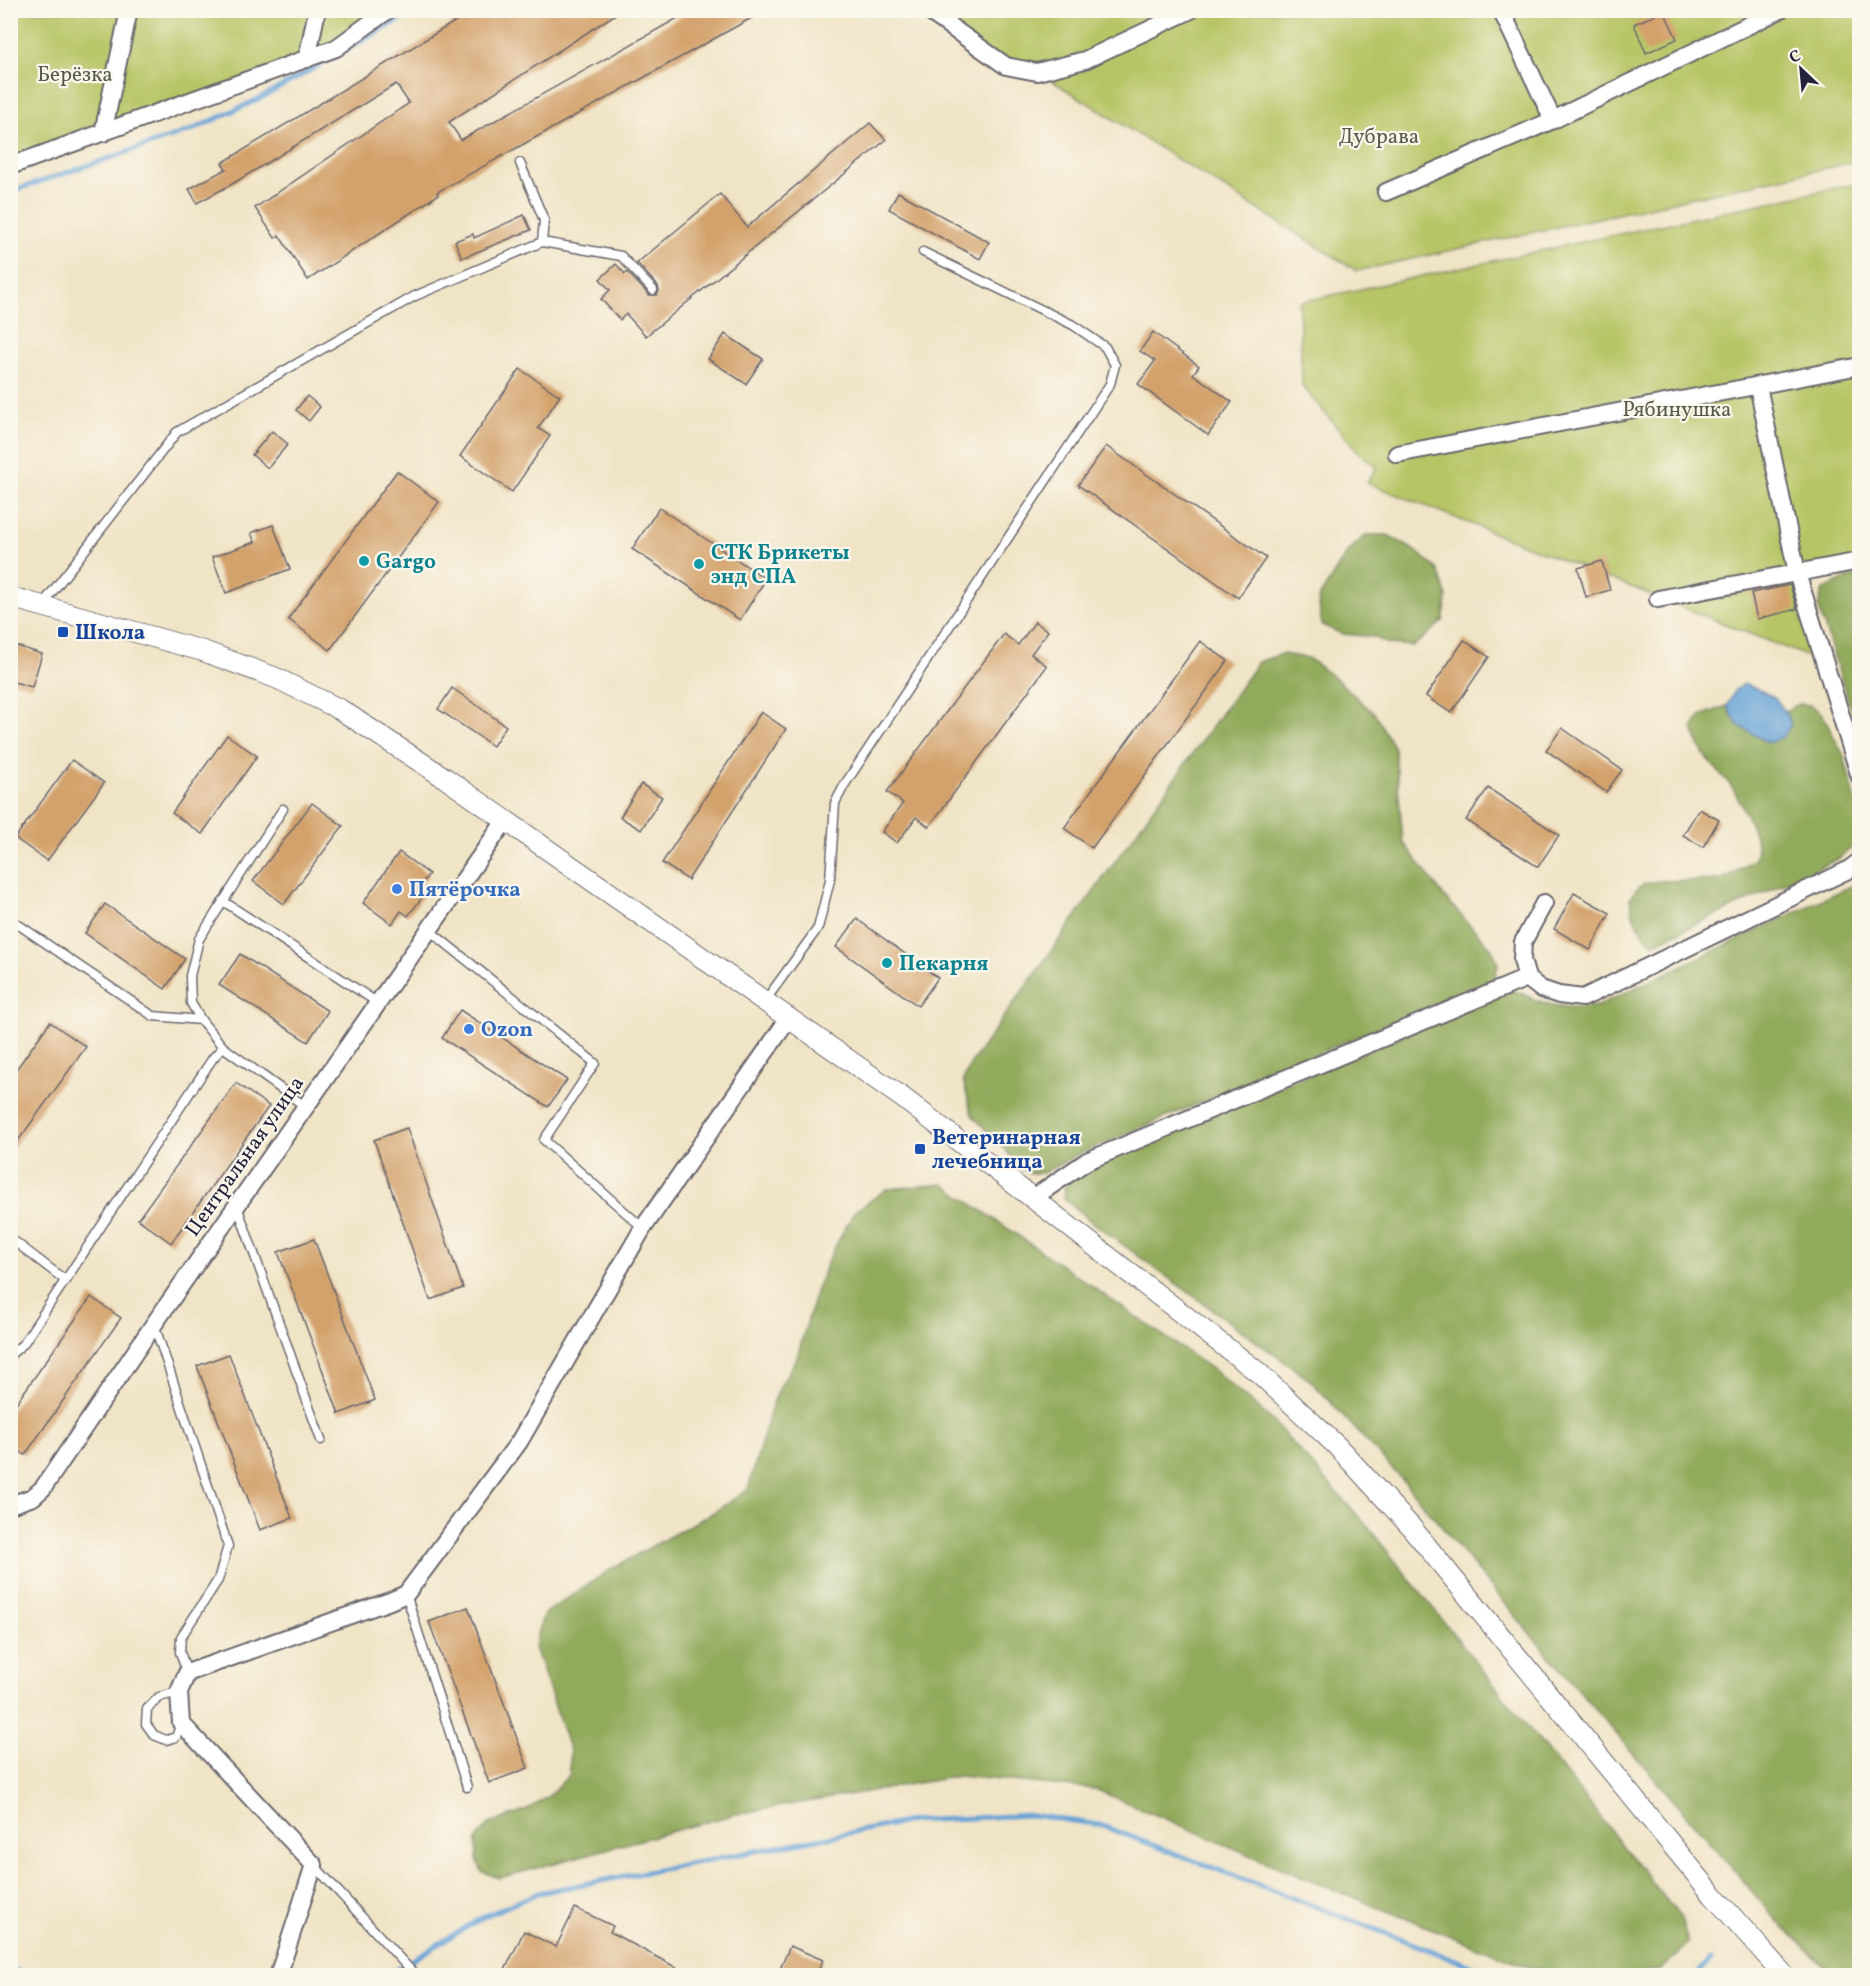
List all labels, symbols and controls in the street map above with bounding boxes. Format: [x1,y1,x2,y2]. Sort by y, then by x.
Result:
north arrow [1771,39,1831,99]
text: С [1786,45,1805,69]
park label: Берёзка [37,61,113,90]
park label: Дубрава [1339,123,1419,152]
park label: Рябинушка [1622,396,1732,425]
place label: СТК Брикеты энд СПА [711,539,850,592]
place label: Gargo [376,548,436,577]
marker: Gargo [357,554,371,568]
marker: СТК Брикеты энд СПА [692,557,706,571]
place label: Школа [75,619,145,648]
marker: Школа [56,625,70,639]
place label: Пятёрочка [409,876,521,905]
marker: Пятёрочка [390,882,404,896]
place label: Пекарня [899,950,988,979]
marker: Пекарня [880,956,894,970]
place label: Ozon [481,1016,533,1045]
marker: Ozon [462,1022,476,1036]
street label: Центральная улица [179,1071,312,1243]
place label: Ветеринарная лечебница [932,1124,1081,1177]
marker: Ветеринарная лечебница [913,1142,927,1156]

